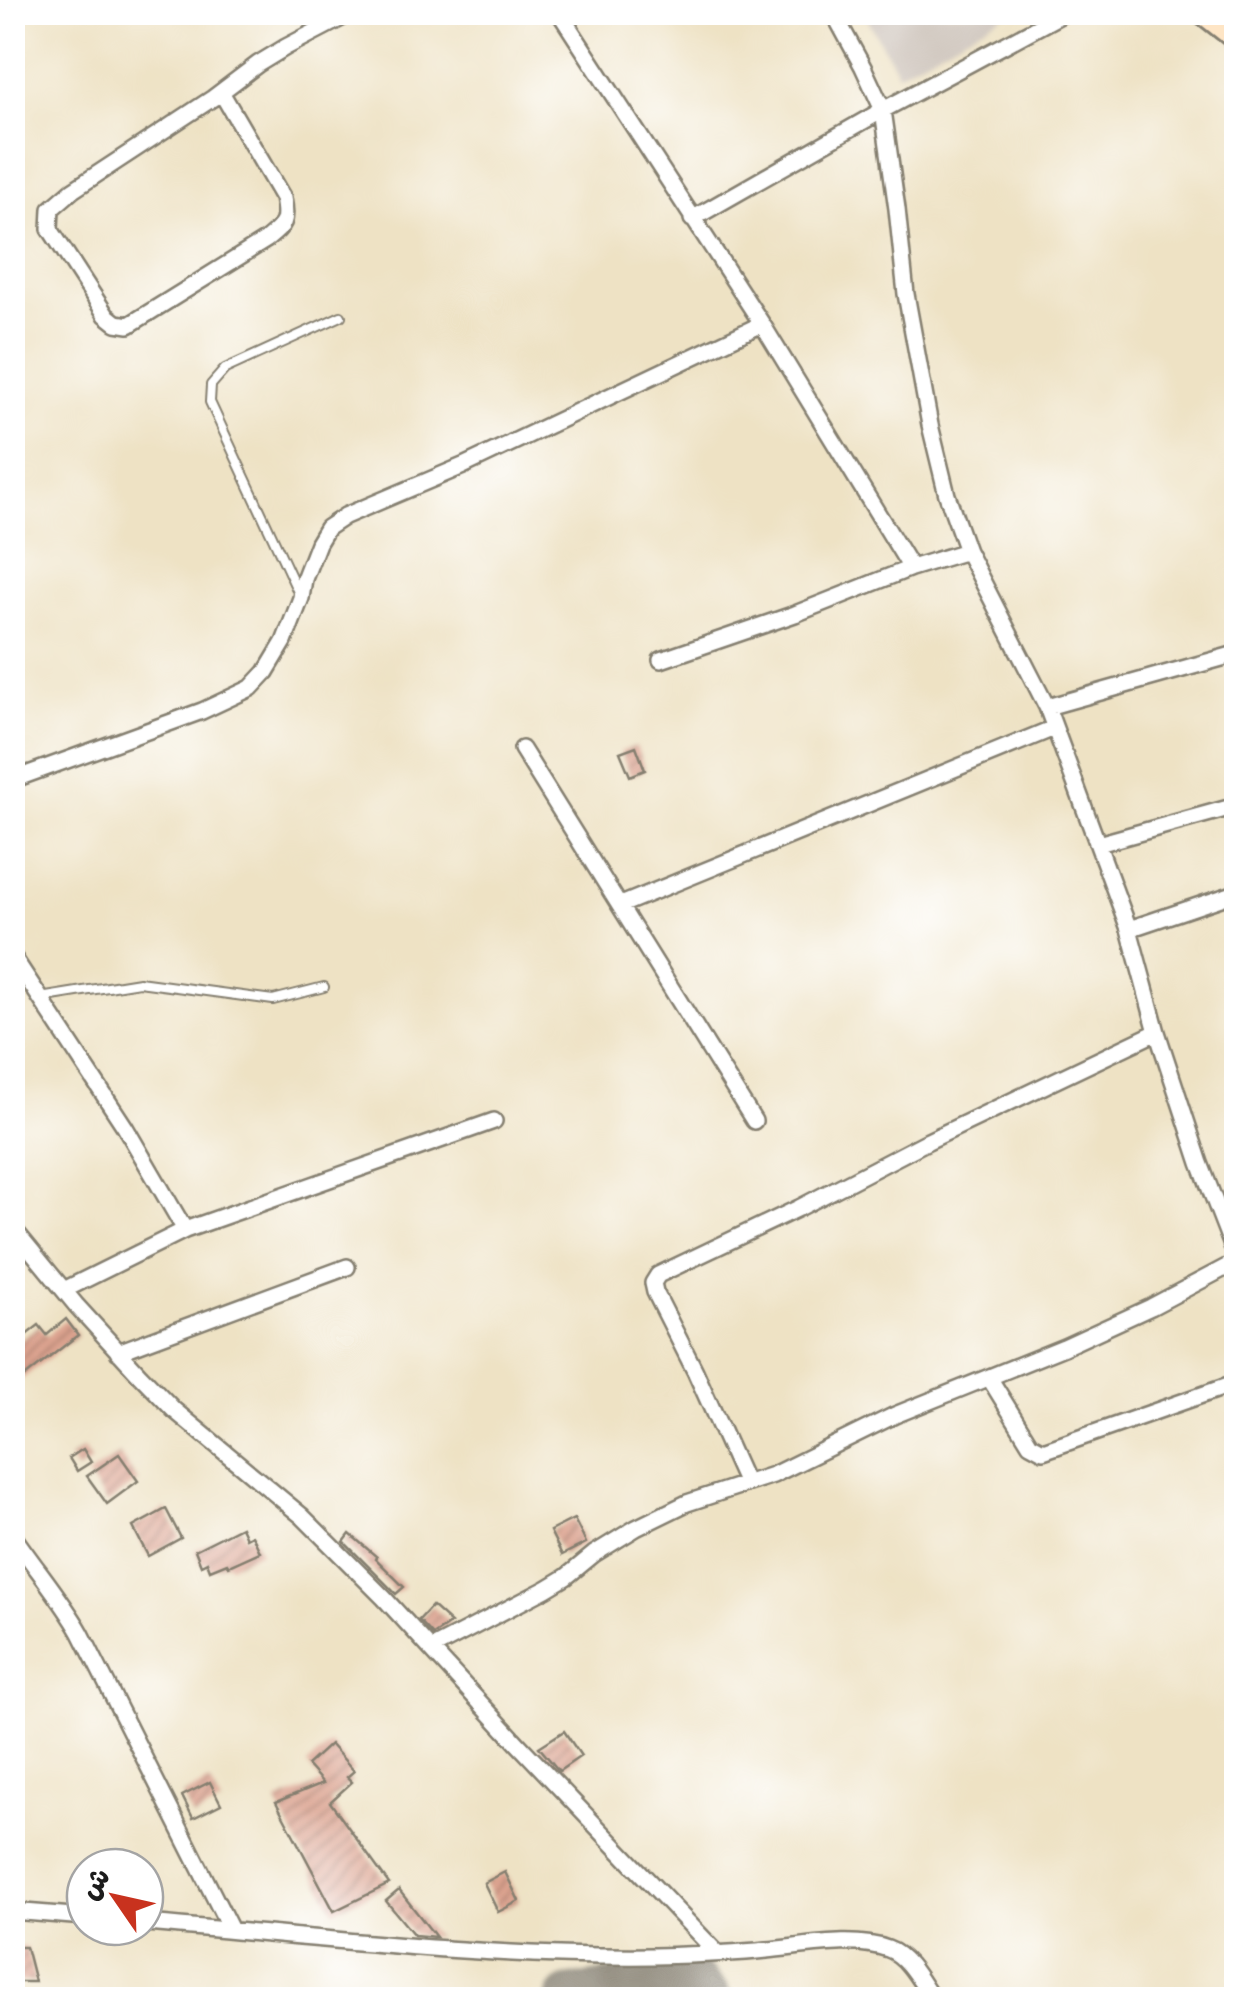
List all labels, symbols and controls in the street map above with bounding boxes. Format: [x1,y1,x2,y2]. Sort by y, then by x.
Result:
north arrow [65,1847,165,1947]
text: ش [66,1857,124,1910]

